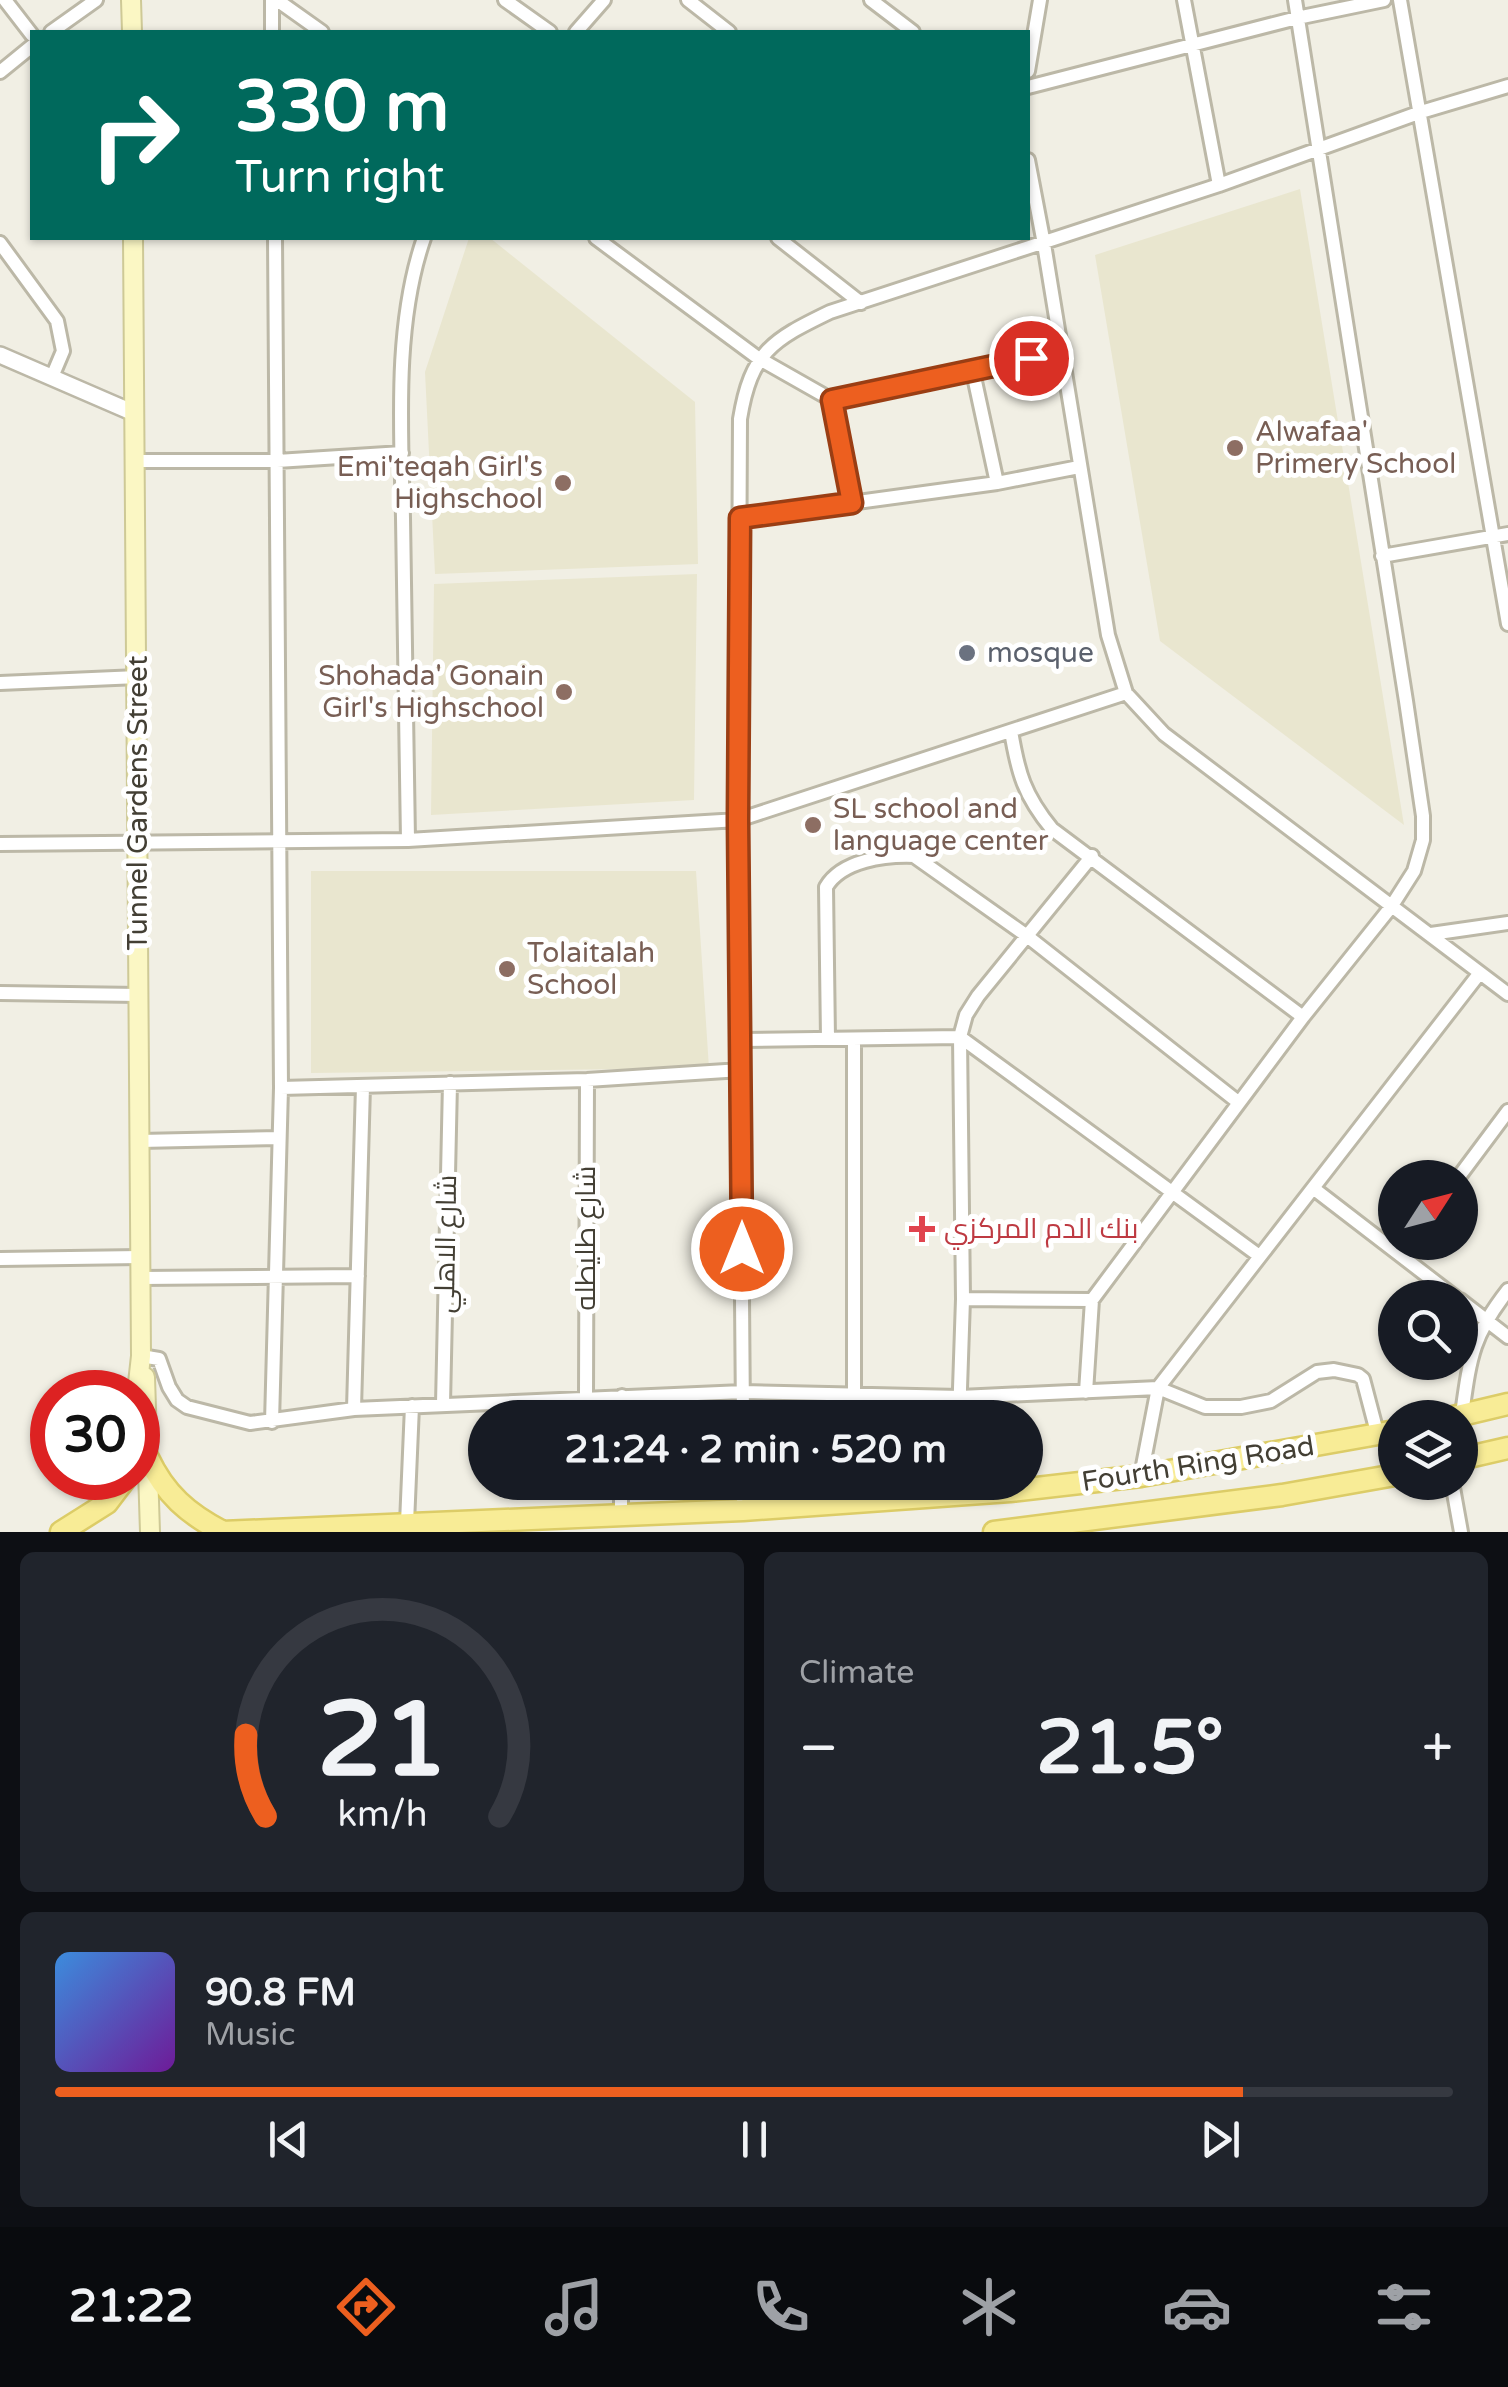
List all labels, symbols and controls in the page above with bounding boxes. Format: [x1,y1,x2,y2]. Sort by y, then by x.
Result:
text: 330 m [235,66,449,150]
icon: right [70,70,200,200]
text: Turn right [235,151,444,205]
pin [989,316,1074,401]
icon: arrive [1004,331,1059,386]
place label: Alwafaa' Primery School [1255,415,1456,481]
marker: Alwafaa' Primery School [1224,437,1246,459]
place label: Emi'teqah Girl's Highschool [337,450,543,516]
marker: Emi'teqah Girl's Highschool [552,472,574,494]
place label: mosque [987,636,1094,670]
marker: mosque [956,642,978,664]
street label: Tunnel Gardens Street [121,655,155,951]
place label: Shohada' Gonain Girl's Highschool [318,659,544,725]
marker: Shohada' Gonain Girl's Highschool [553,681,575,703]
place label: SL school and language center [833,792,1049,858]
marker: SL school and language center [802,814,824,836]
place label: Tolaitalah School [527,936,655,1002]
marker: Tolaitalah School [496,958,518,980]
north arrow [1378,1160,1478,1260]
map controls [1378,1160,1478,1500]
street label: شارع طليطله [569,1166,604,1310]
street label: شارع الاهلي [428,1174,468,1314]
position arrow [690,1197,794,1301]
place label: بنك الدم المركزي [944,1212,1138,1250]
marker: بنك الدم المركزي [909,1216,935,1242]
button: search [1378,1280,1478,1380]
speed limit sign: 30 [30,1370,160,1500]
button: layers [1378,1400,1478,1500]
text: 21:24 · 2 min · 520 m [564,1427,947,1473]
street label: Fourth Ring Road [1079,1429,1317,1499]
text: Climate [799,1654,914,1692]
text: 21 [317,1679,447,1804]
text: 21.5° [1036,1703,1224,1793]
text: − [799,1716,838,1782]
text: + [1422,1716,1453,1782]
text: km/h [337,1793,427,1836]
text: 90.8 FM [205,1970,356,2016]
text: Music [205,2016,295,2054]
icon: previous [261,2112,316,2167]
icon: pause [727,2112,782,2167]
icon: next [1193,2112,1248,2167]
icon: directions [331,2272,401,2342]
icon: music [539,2272,609,2342]
icon: phone [746,2272,816,2342]
icon: climate [954,2272,1024,2342]
icon: car [1162,2272,1232,2342]
icon: filters [1369,2272,1439,2342]
text: 21:22 [69,2280,194,2334]

